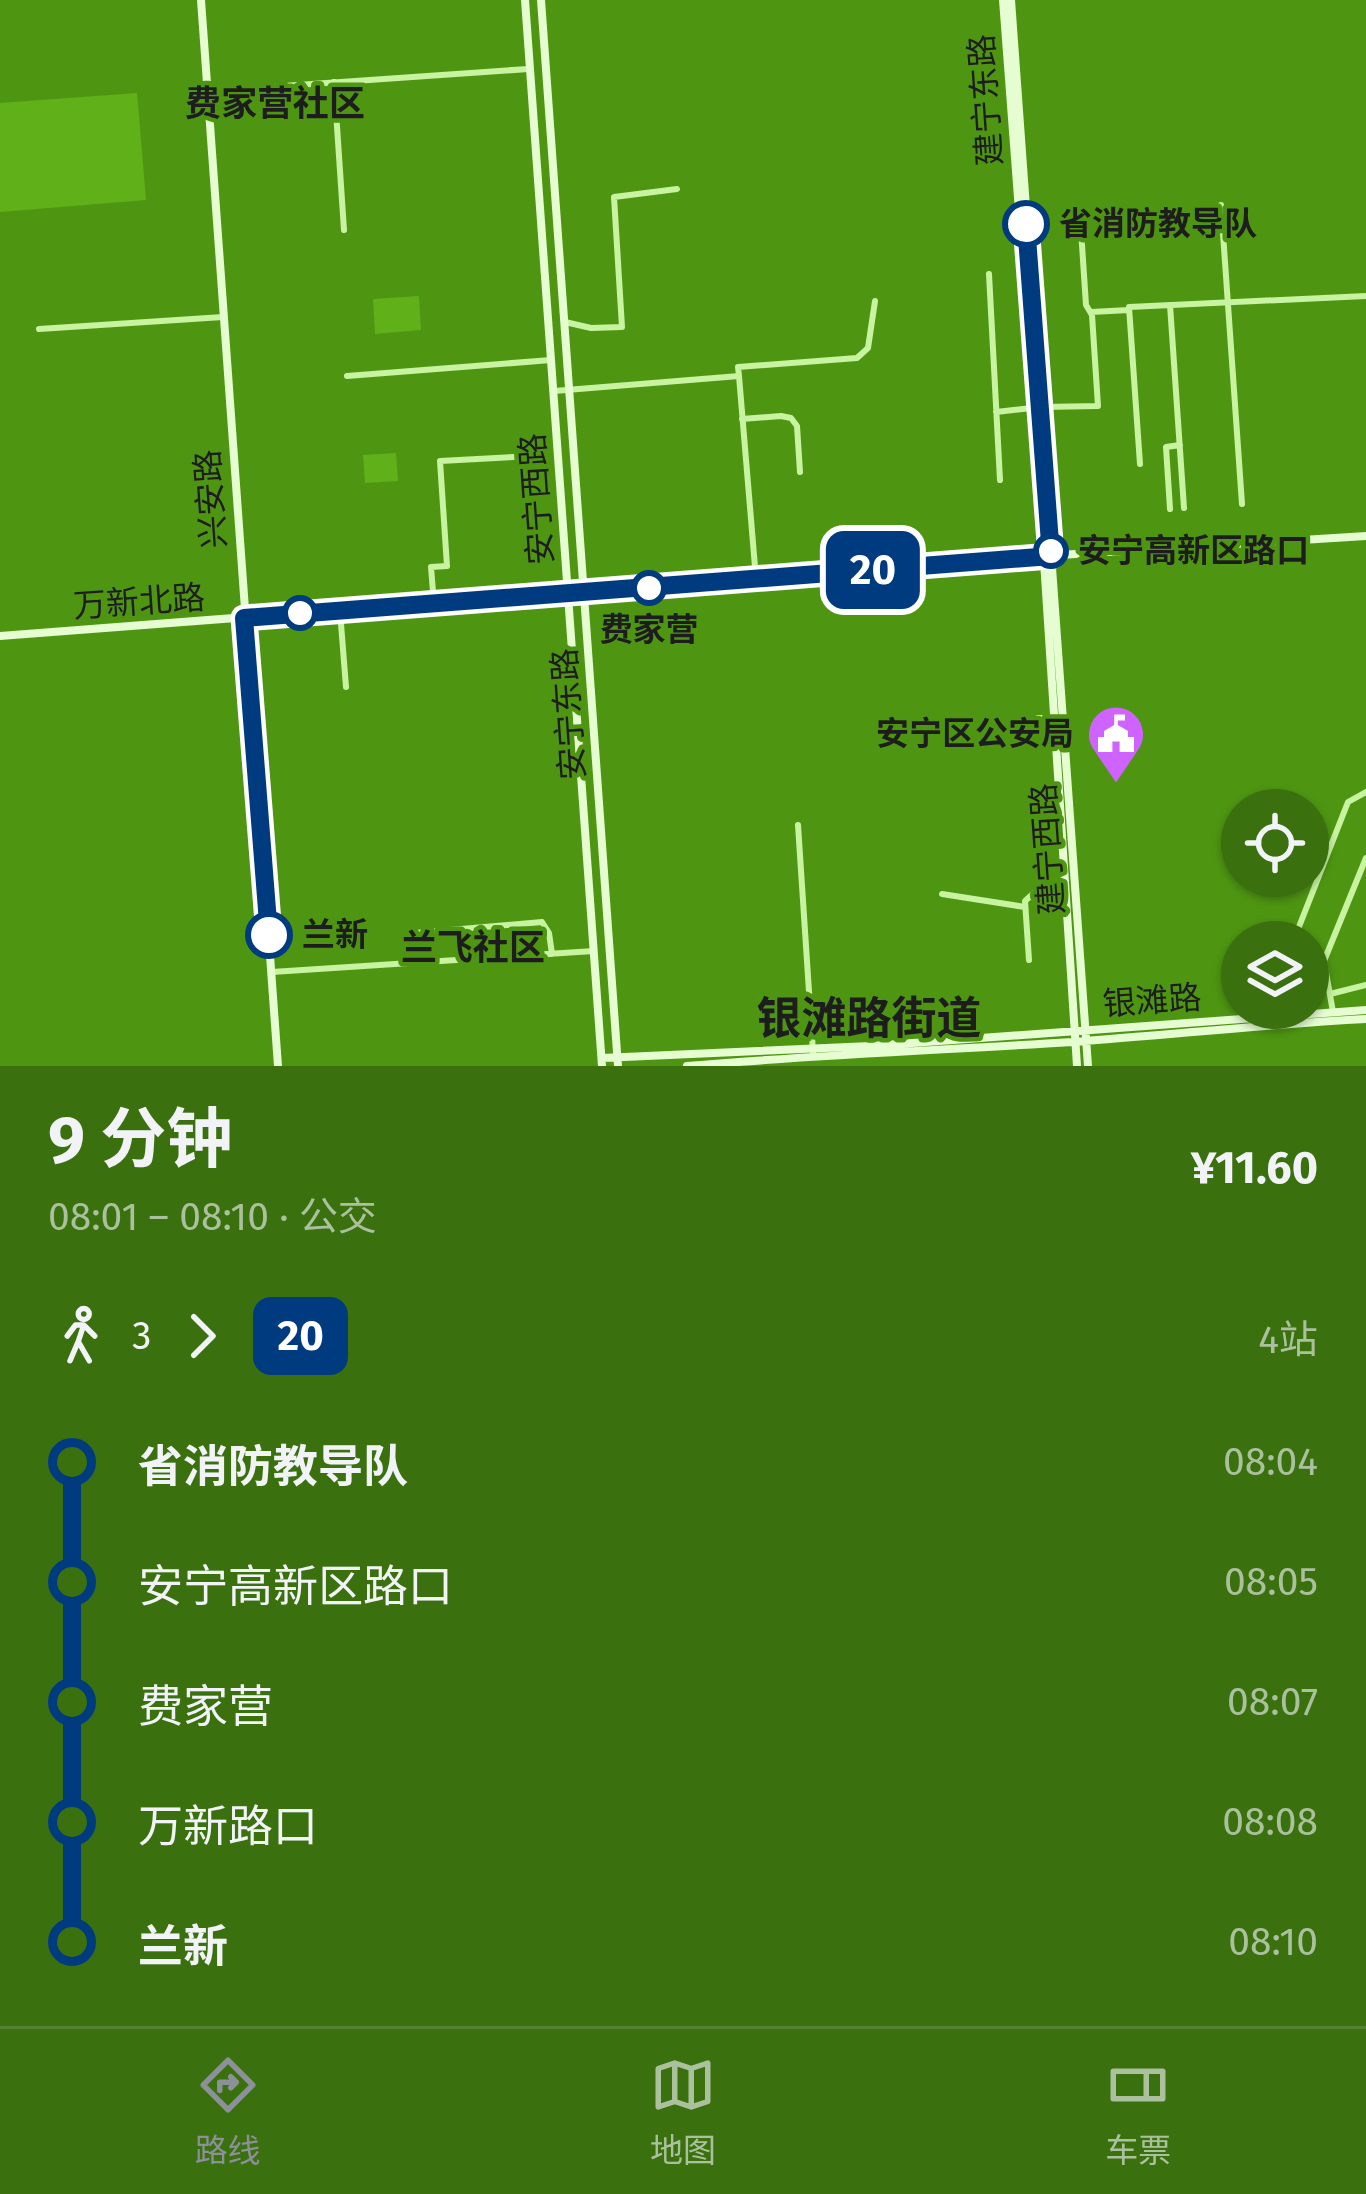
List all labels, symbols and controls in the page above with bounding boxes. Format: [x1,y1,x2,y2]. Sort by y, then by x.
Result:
street label: 建宁东路 [961,33,1011,167]
district label: 费家营社区 [185,82,365,126]
marker: 省消防教导队 [1004,202,1048,246]
place label: 省消防教导队 [1059,204,1257,244]
street label: 安宁西路 [512,432,562,566]
street label: 兴安路 [188,448,234,550]
line badge: 20 [819,531,927,609]
place label: 安宁高新区路口 [1078,531,1309,571]
marker: 安宁高新区路口 [1035,535,1067,567]
text: 20 [850,545,896,595]
marker: 费家营 [633,572,665,604]
street label: 万新北路 [72,577,206,627]
unlabelled marker [284,597,316,629]
place label: 费家营 [600,610,699,650]
street label: 安宁东路 [544,647,594,781]
public building icon: 安宁区公安局 [1085,703,1147,785]
place label: 安宁区公安局 [876,714,1074,754]
street label: 建宁西路 [1023,782,1073,916]
map controls [1221,789,1329,1029]
button: locate [1221,789,1329,897]
marker: 兰新 [247,913,291,957]
place label: 兰新 [302,915,368,955]
button: layers [1221,921,1329,1029]
district label: 兰飞社区 [401,926,545,970]
street label: 银滩路 [1101,978,1203,1024]
district label: 银滩路街道 [756,992,982,1046]
text: 9 分钟 [48,1100,233,1179]
text: ¥11.60 [1191,1141,1318,1195]
text: 08:01 – 08:10 · 公交 [48,1194,377,1240]
icon: walk [48,1303,114,1369]
icon: forward [169,1303,235,1369]
text: 20 [277,1311,324,1361]
text: 3 [132,1313,151,1359]
text: 4站 [1258,1317,1318,1363]
text: 08:04 [1223,1439,1318,1485]
text: 省消防教导队 [138,1440,408,1494]
text: 08:05 [1224,1559,1318,1605]
text: 安宁高新区路口 [138,1560,453,1614]
text: 08:07 [1227,1679,1318,1725]
text: 费家营 [138,1680,273,1734]
text: 08:08 [1222,1799,1318,1845]
text: 万新路口 [138,1800,318,1854]
text: 08:10 [1228,1919,1318,1965]
text: 兰新 [138,1920,228,1974]
tab: 路线 [195,2052,261,2172]
tab: 地图 [650,2052,716,2172]
tab: 车票 [1105,2052,1171,2172]

